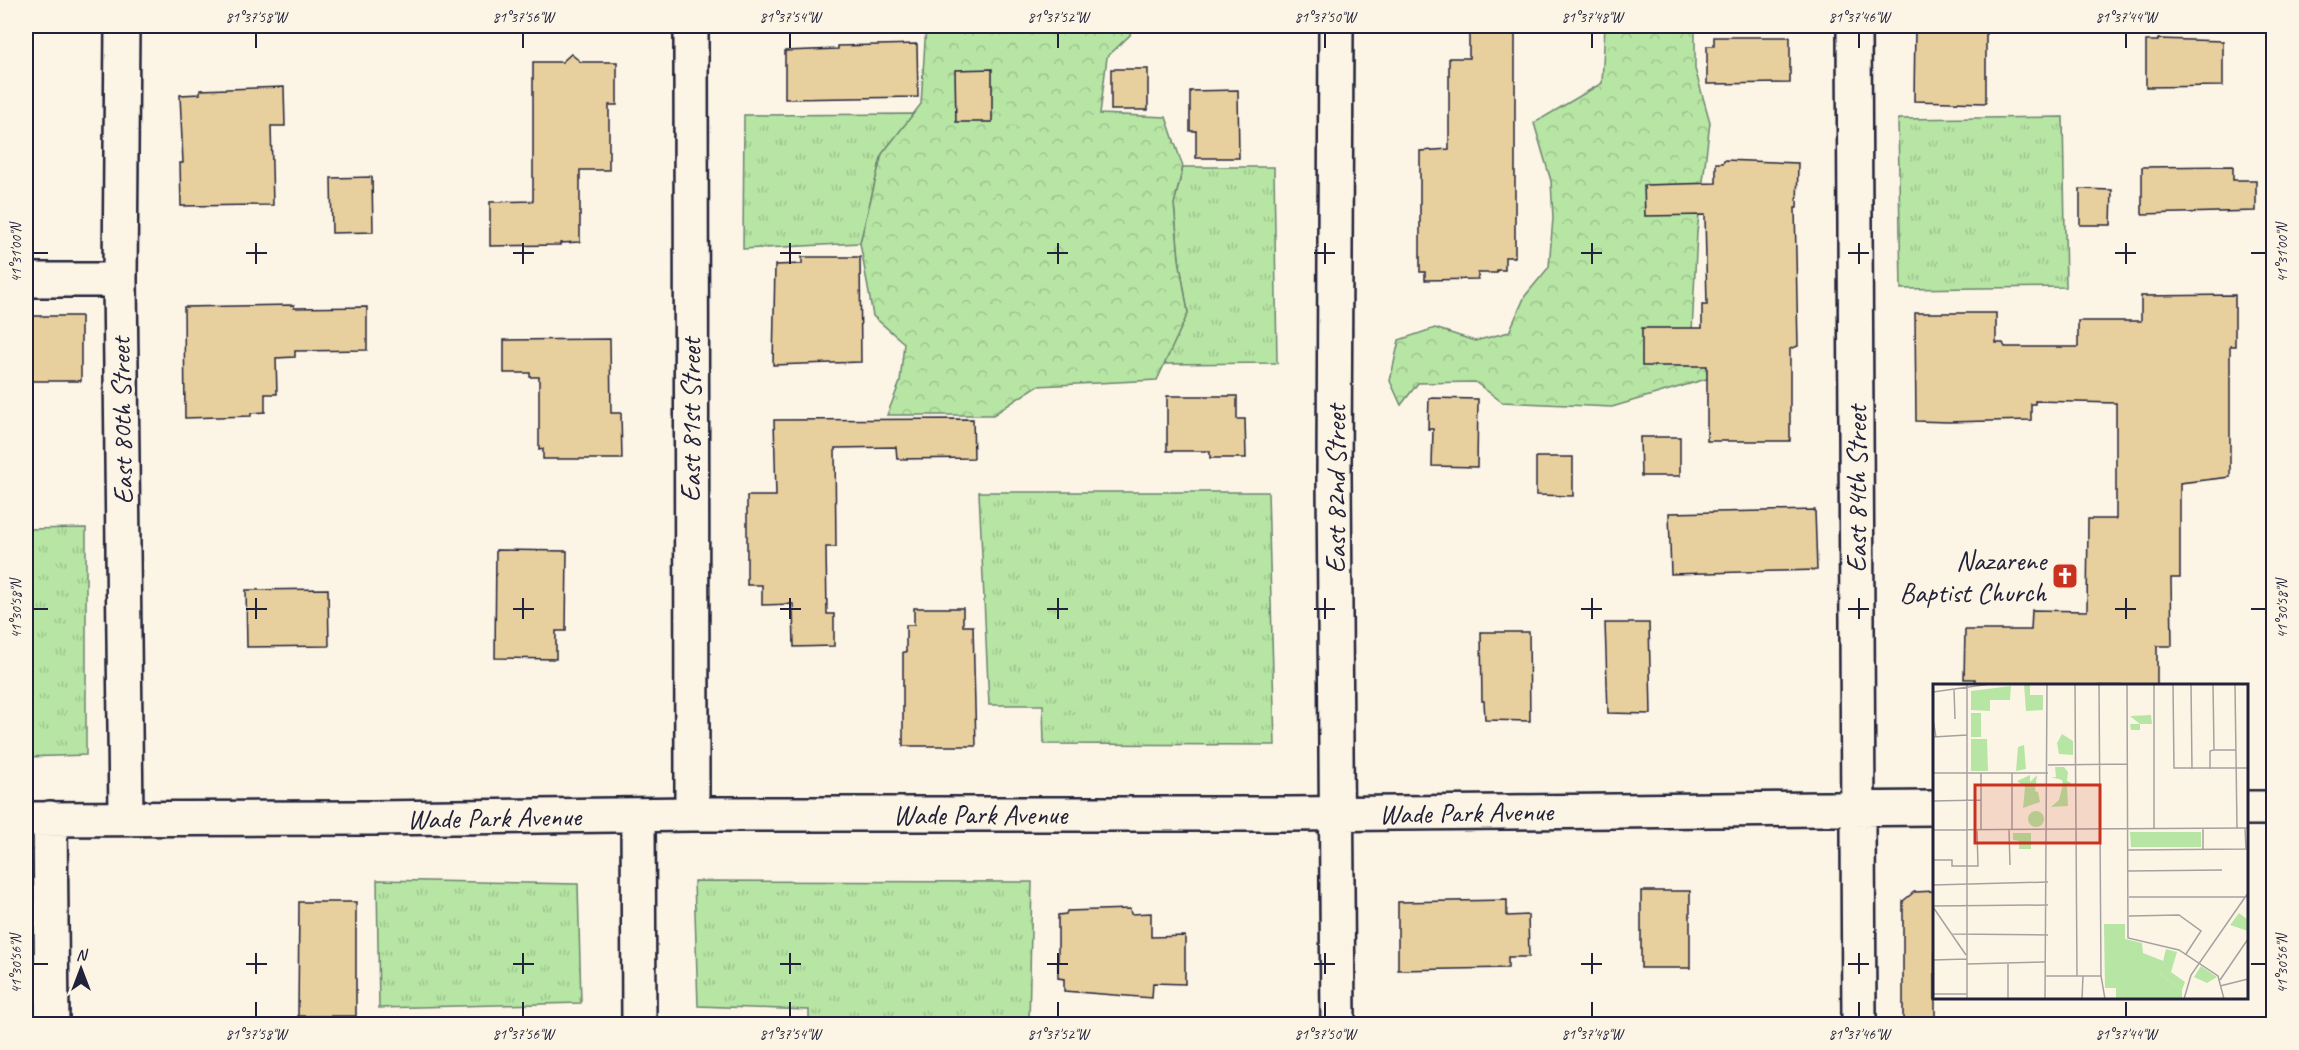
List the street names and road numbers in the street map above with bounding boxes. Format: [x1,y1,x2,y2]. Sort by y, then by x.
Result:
street label: East 80th Street [102,334,140,505]
street label: East 81st Street [673,335,708,502]
street label: East 82nd Street [1318,402,1353,573]
street label: East 84th Street [1839,403,1874,573]
street label: Wade Park Avenue [1379,793,1555,832]
street label: Wade Park Avenue [893,797,1069,832]
street label: Wade Park Avenue [407,798,583,837]

